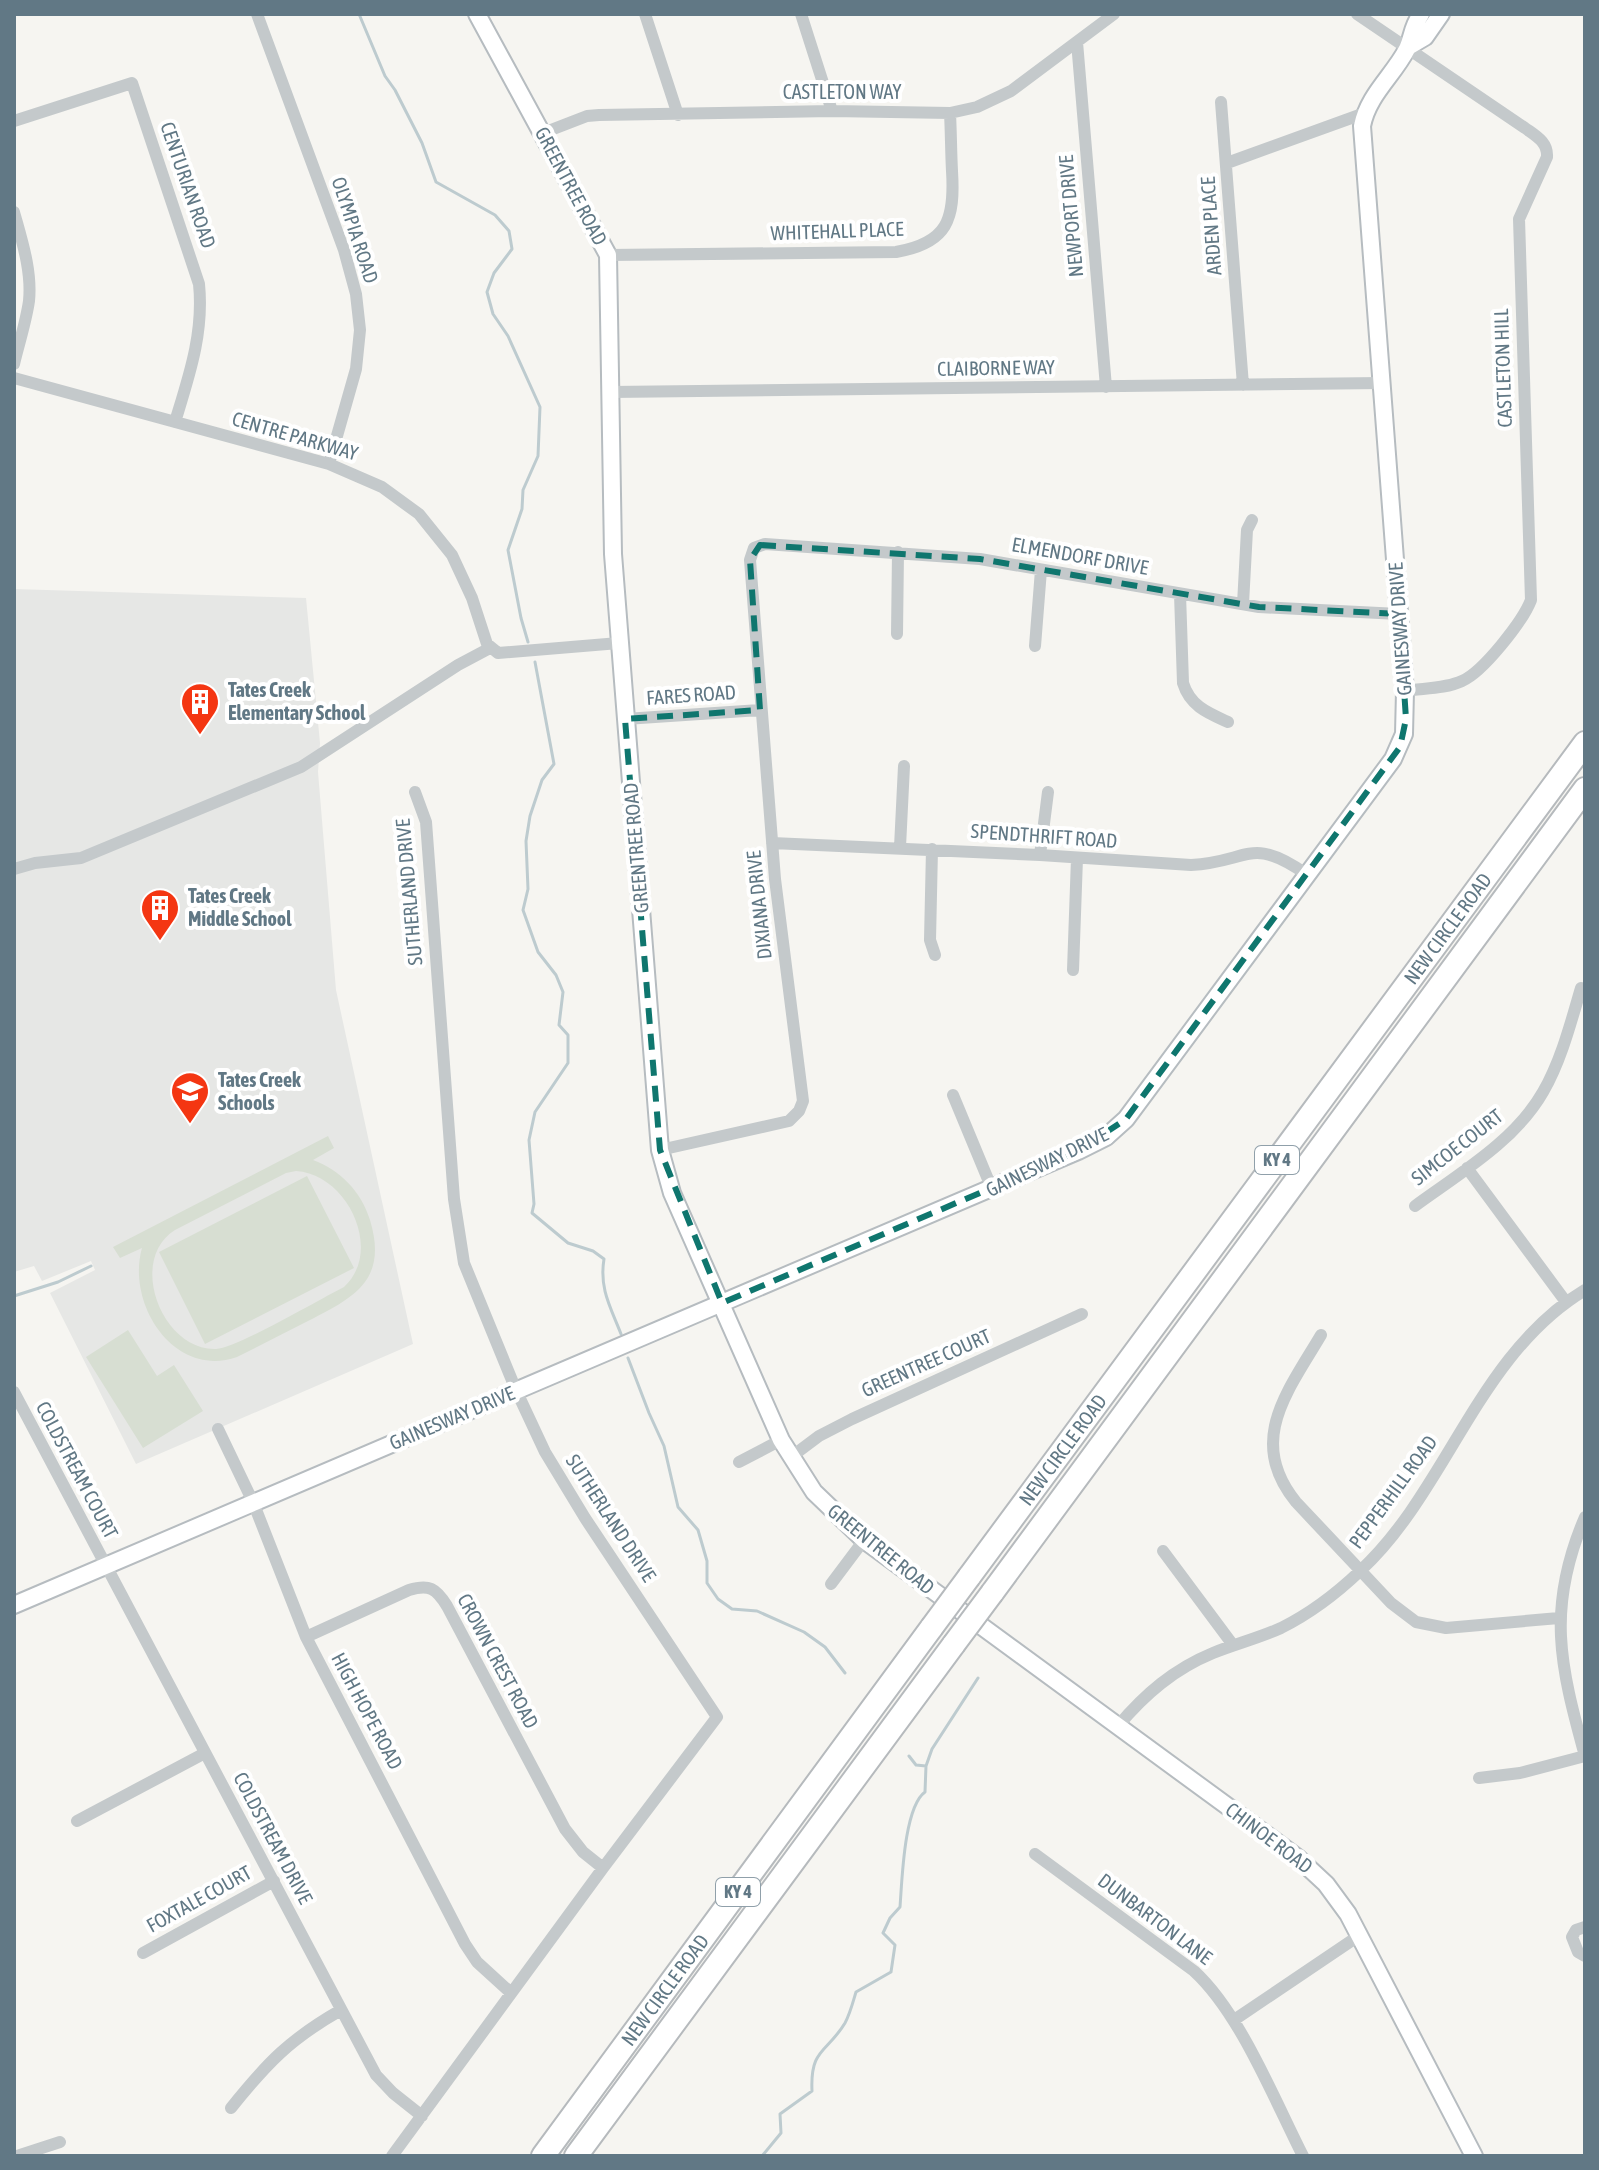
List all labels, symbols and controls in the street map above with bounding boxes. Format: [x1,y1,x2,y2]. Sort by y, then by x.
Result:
street label: CASTLETON WAY [783,80,901,103]
street label: CENTURIAN ROAD [156,119,221,251]
street label: GREENTREE ROAD [531,123,612,249]
street label: NEWPORT DRIVE [1054,154,1087,278]
street label: OLYMPIA ROAD [328,174,383,286]
street label: ARDEN PLACE [1196,175,1225,276]
street label: WHITEHALL PLACE [770,217,904,244]
street label: CASTLETON HILL [1489,308,1516,428]
street label: CLAIBORNE WAY [937,355,1055,380]
street label: CENTRE PARKWAY [230,407,361,464]
street label: ELMENDORF DRIVE [1010,532,1151,579]
street label: GAINESWAY DRIVE [1383,561,1416,696]
place label: Tates Creek Elementary School [228,678,366,724]
street label: FARES ROAD [645,680,736,709]
building icon: Tates Creek Elementary School [179,681,221,736]
street label: GREENTREE ROAD [618,782,653,914]
street label: SUTHERLAND DRIVE [391,817,426,966]
street label: SPENDTHRIFT ROAD [970,819,1118,852]
street label: DIXIANA DRIVE [741,849,776,961]
street label: NEW CIRCLE ROAD [1399,868,1496,988]
place label: Tates Creek Middle School [188,884,292,930]
building icon: Tates Creek Middle School [139,887,181,942]
place label: Tates Creek Schools [218,1068,301,1114]
school or university icon: Tates Creek Schools [169,1070,211,1125]
street label: SIMCOE COURT [1407,1104,1507,1189]
street label: GAINESWAY DRIVE [982,1122,1112,1201]
road number: KY 4 [1255,1146,1299,1174]
street label: GREENTREE COURT [858,1324,994,1401]
street label: GAINESWAY DRIVE [386,1381,518,1454]
street label: NEW CIRCLE ROAD [1014,1390,1111,1510]
street label: COLDSTREAM COURT [32,1397,123,1542]
street label: PEPPERHILL ROAD [1344,1431,1441,1553]
street label: SUTHERLAND DRIVE [562,1450,661,1586]
street label: GREENTREE ROAD [823,1499,939,1599]
street label: CROWN CREST ROAD [453,1589,544,1732]
street label: HIGH HOPE ROAD [327,1649,408,1773]
street label: COLDSTREAM DRIVE [229,1768,318,1908]
street label: CHINOE ROAD [1221,1797,1317,1878]
street label: FOXTALE COURT [142,1860,255,1937]
street label: DUNBARTON LANE [1094,1868,1217,1969]
road number: KY 4 [716,1878,760,1906]
street label: NEW CIRCLE ROAD [616,1930,713,2050]

